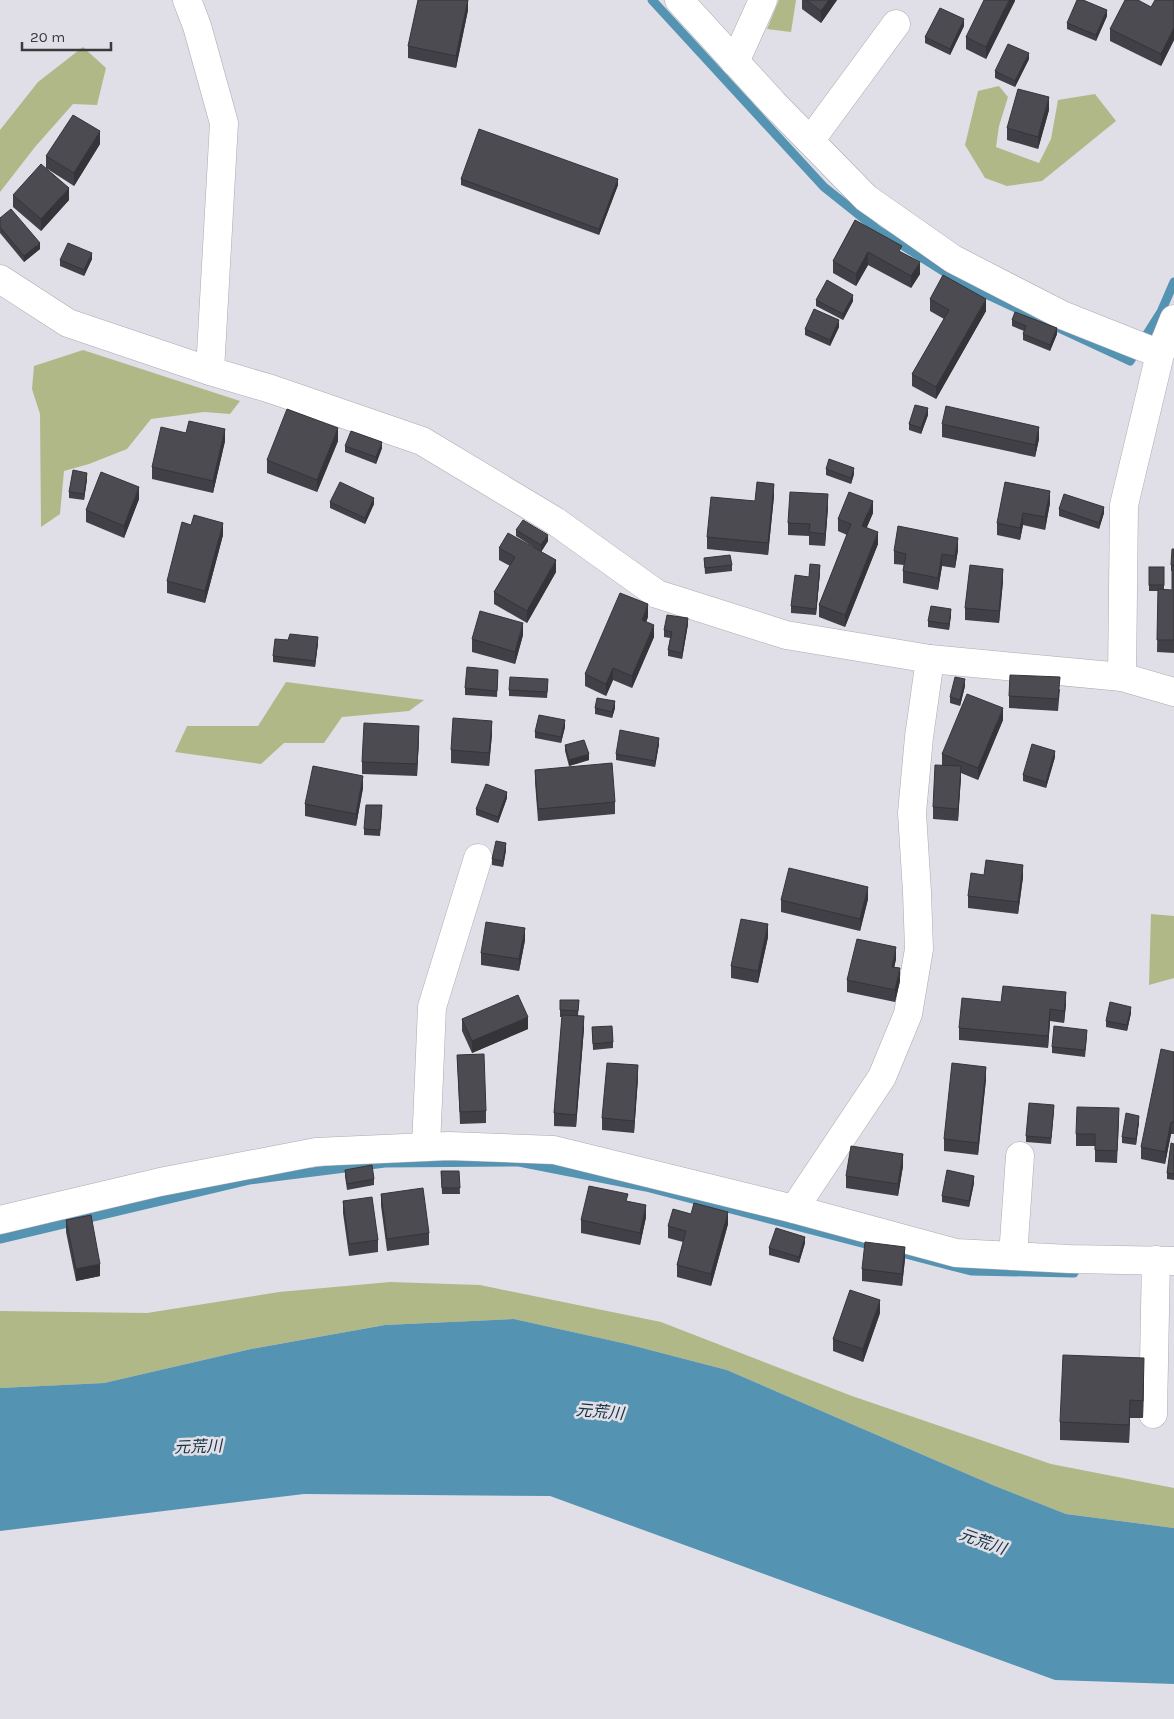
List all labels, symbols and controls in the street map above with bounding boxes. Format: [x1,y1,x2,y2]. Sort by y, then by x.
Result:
scale bar [22,20,111,52]
text: 20 m [30,28,65,46]
water label: 元荒川 [575,1400,627,1423]
water label: 元荒川 [174,1436,224,1457]
water label: 元荒川 [957,1525,1011,1559]

